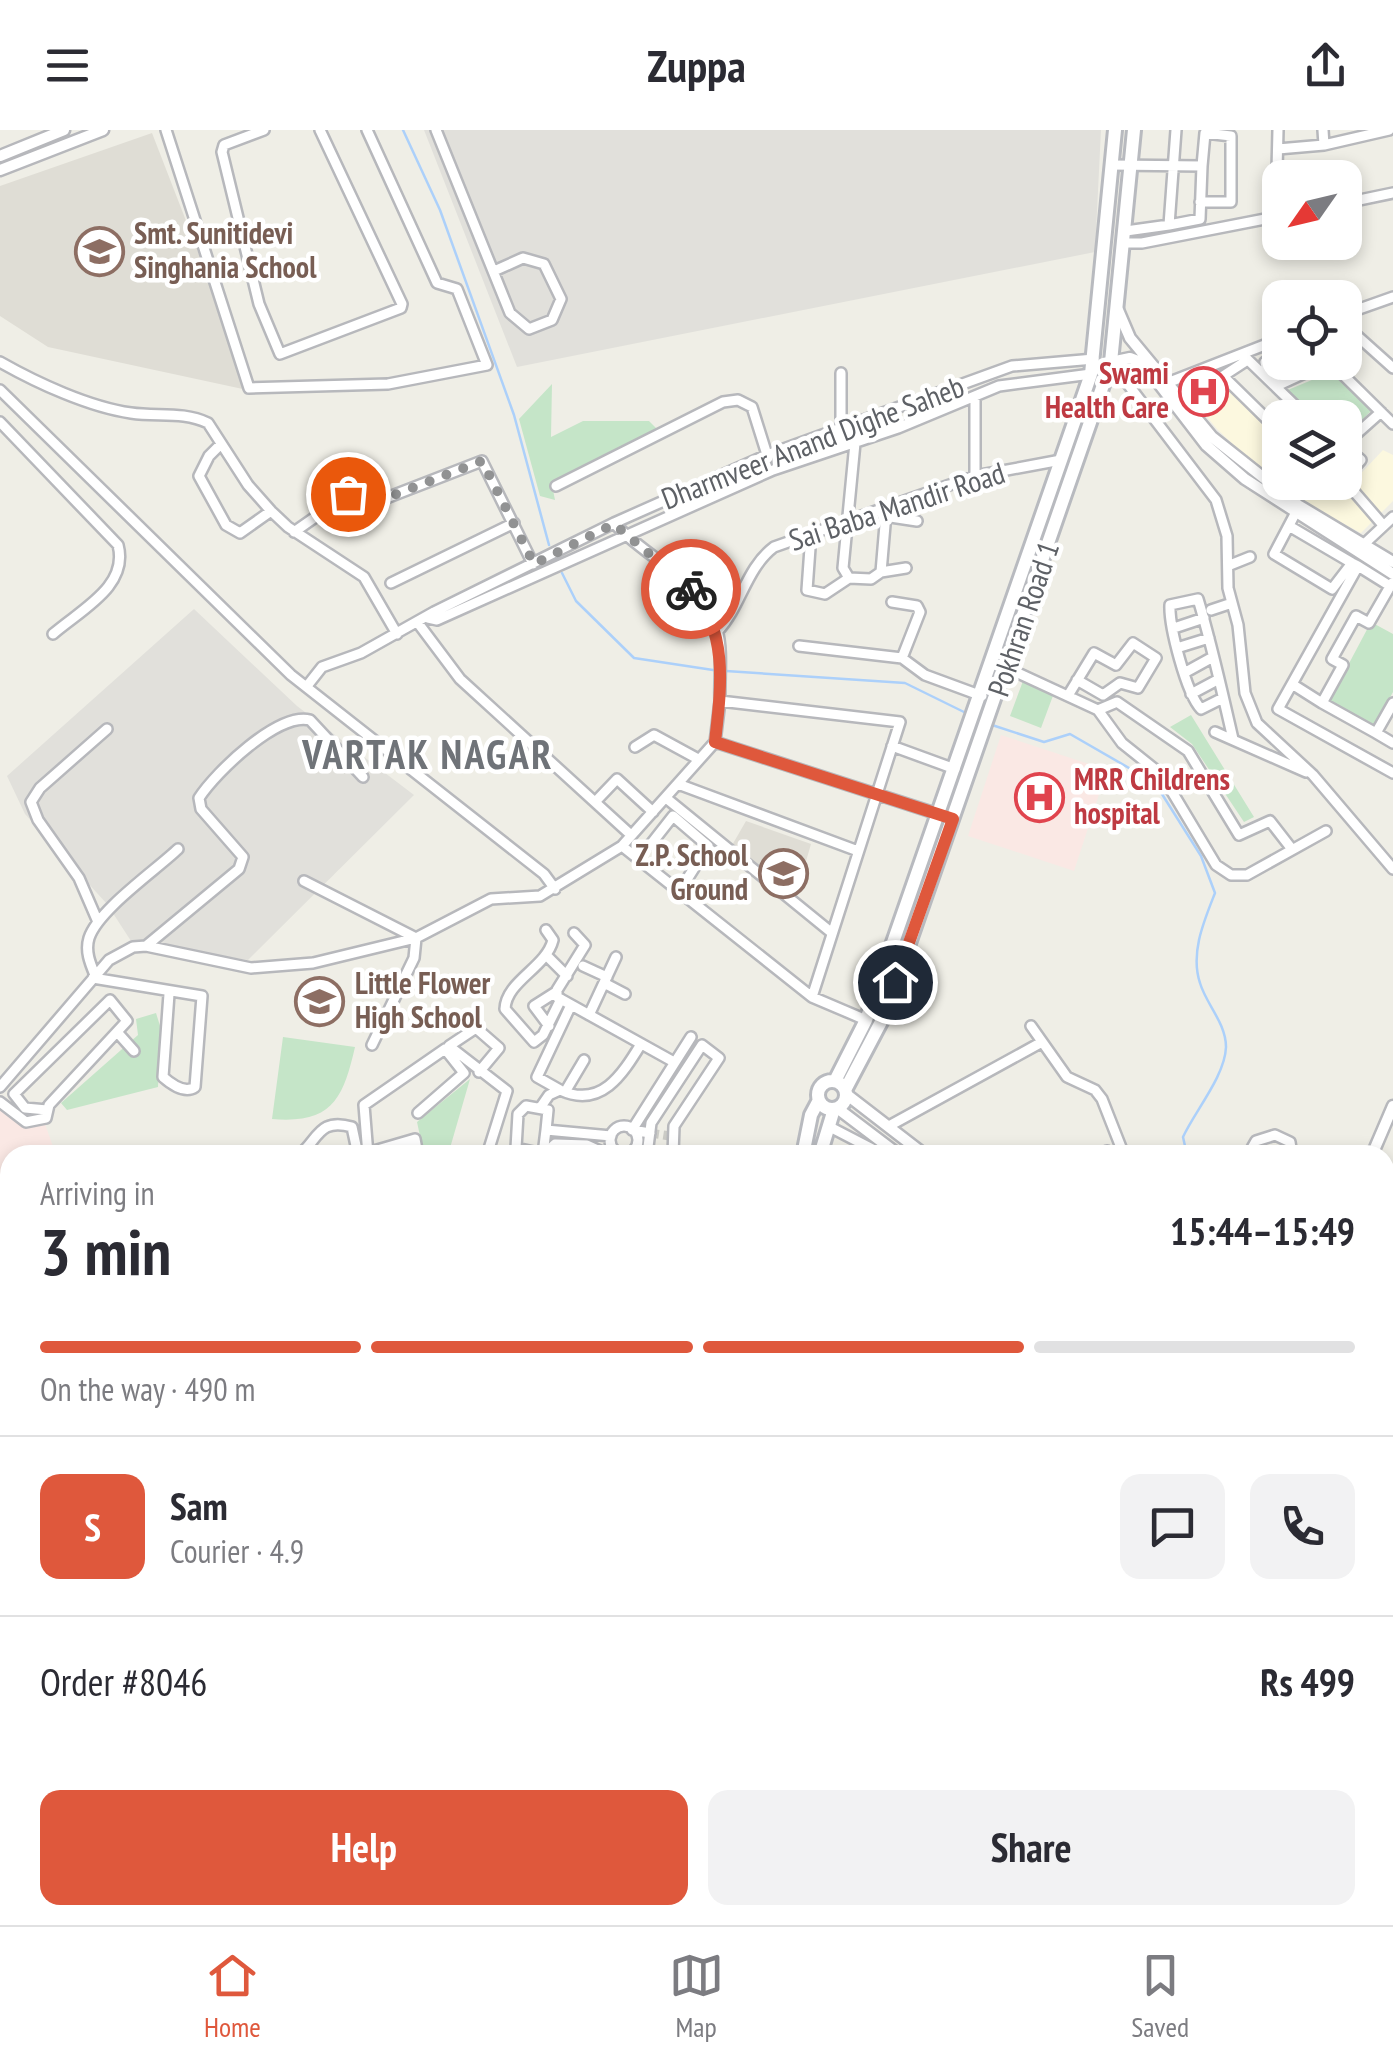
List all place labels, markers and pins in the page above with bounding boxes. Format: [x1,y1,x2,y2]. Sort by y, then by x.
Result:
place label: Smt. Sunitidevi Singhania School [134,213,317,286]
school or university icon: Smt. Sunitidevi Singhania School [73,225,125,277]
place label: Swami Health Care [1045,353,1169,426]
hospital icon: Swami Health Care [1178,365,1230,417]
pin [306,452,391,537]
place label: MRR Childrens hospital [1074,759,1230,832]
hospital icon: MRR Childrens hospital [1013,771,1065,823]
place label: Z.P. School Ground [635,835,749,908]
school or university icon: Z.P. School Ground [757,847,809,899]
pin [853,940,938,1025]
place label: Little Flower High School [355,963,491,1036]
school or university icon: Little Flower High School [294,975,346,1027]

